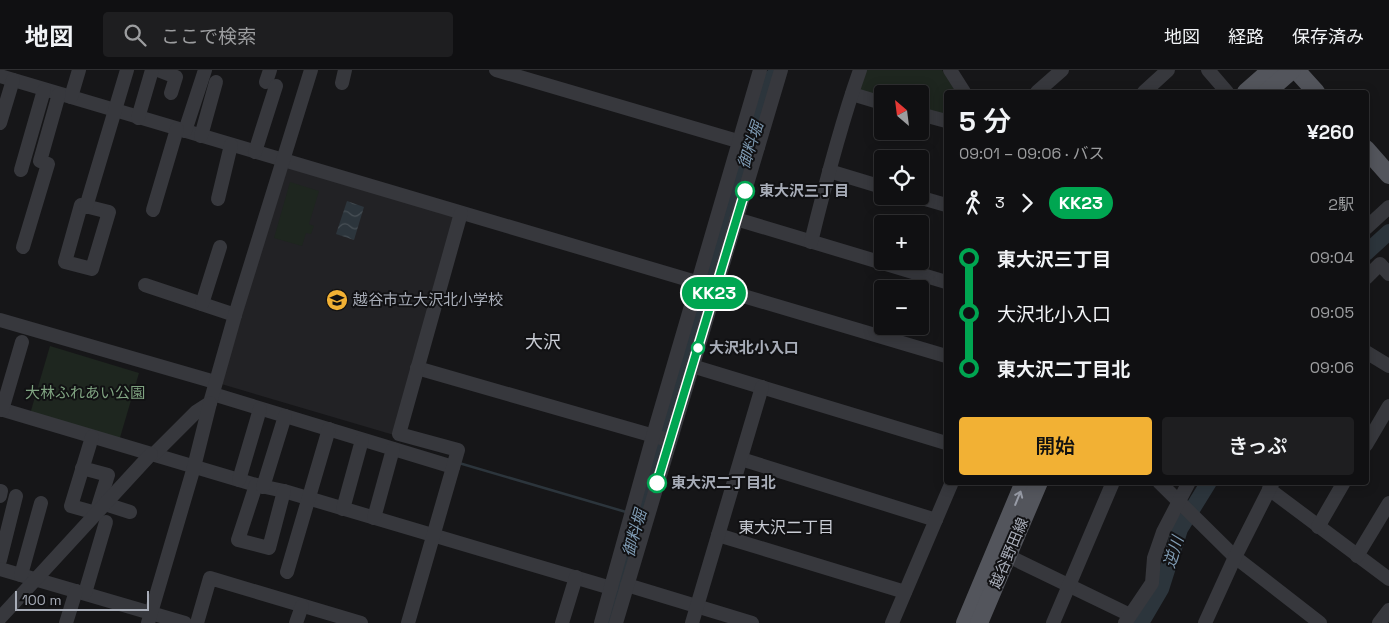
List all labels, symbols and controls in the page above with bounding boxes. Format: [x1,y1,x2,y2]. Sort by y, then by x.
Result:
search box [103,12,453,57]
text: 地図 [25,21,73,52]
icon: search [121,21,149,49]
text: ここで検索 [161,24,256,49]
text: 地図 [1164,25,1200,48]
text: 経路 [1228,25,1264,48]
text: 保存済み [1292,25,1364,48]
north arrow [874,85,929,140]
map controls [874,85,929,335]
text: 5 分 [959,103,1011,139]
water label: 御料堀 [733,116,769,171]
text: ¥260 [1307,120,1354,145]
text: 09:01 – 09:06 · バス [959,143,1104,164]
button: locate [874,150,929,205]
marker: 東大沢三丁目 [735,181,755,201]
place label: 東大沢三丁目 [759,181,849,200]
icon: walk [959,189,987,217]
icon: forward [1013,189,1041,217]
text: KK23 [1059,191,1103,214]
text: 3 [995,192,1005,213]
text: 2駅 [1328,194,1354,215]
button: + [874,215,929,270]
text: 東大沢三丁目 [997,247,1111,272]
text: 09:04 [1310,247,1354,268]
line badge: KK23 [679,277,749,309]
button: − [874,280,929,335]
text: KK23 [692,281,736,304]
school or university icon: 越谷市立大沢北小学校 [325,288,349,312]
place label: 越谷市立大沢北小学校 [352,290,503,309]
text: 大沢北小入口 [997,302,1111,327]
text: 09:05 [1310,302,1354,323]
district label: 大沢 [525,330,561,353]
place label: 大沢北小入口 [709,338,799,357]
marker: 大沢北小入口 [691,341,705,355]
text: 東大沢二丁目北 [997,357,1130,382]
text: 09:06 [1310,357,1354,378]
park label: 大林ふれあい公園 [25,383,145,402]
button: 開始 [959,417,1152,475]
button: きっぷ [1162,417,1354,475]
marker: 東大沢二丁目北 [647,473,667,493]
place label: 東大沢二丁目北 [671,473,776,492]
one-way arrow [1014,490,1023,506]
water label: 御料堀 [618,504,652,559]
street label: 越谷野田線 [985,515,1032,592]
district label: 東大沢二丁目 [738,517,834,538]
water label: 逆川 [1159,532,1189,571]
scale bar [15,588,149,611]
text: 100 m [22,591,61,609]

